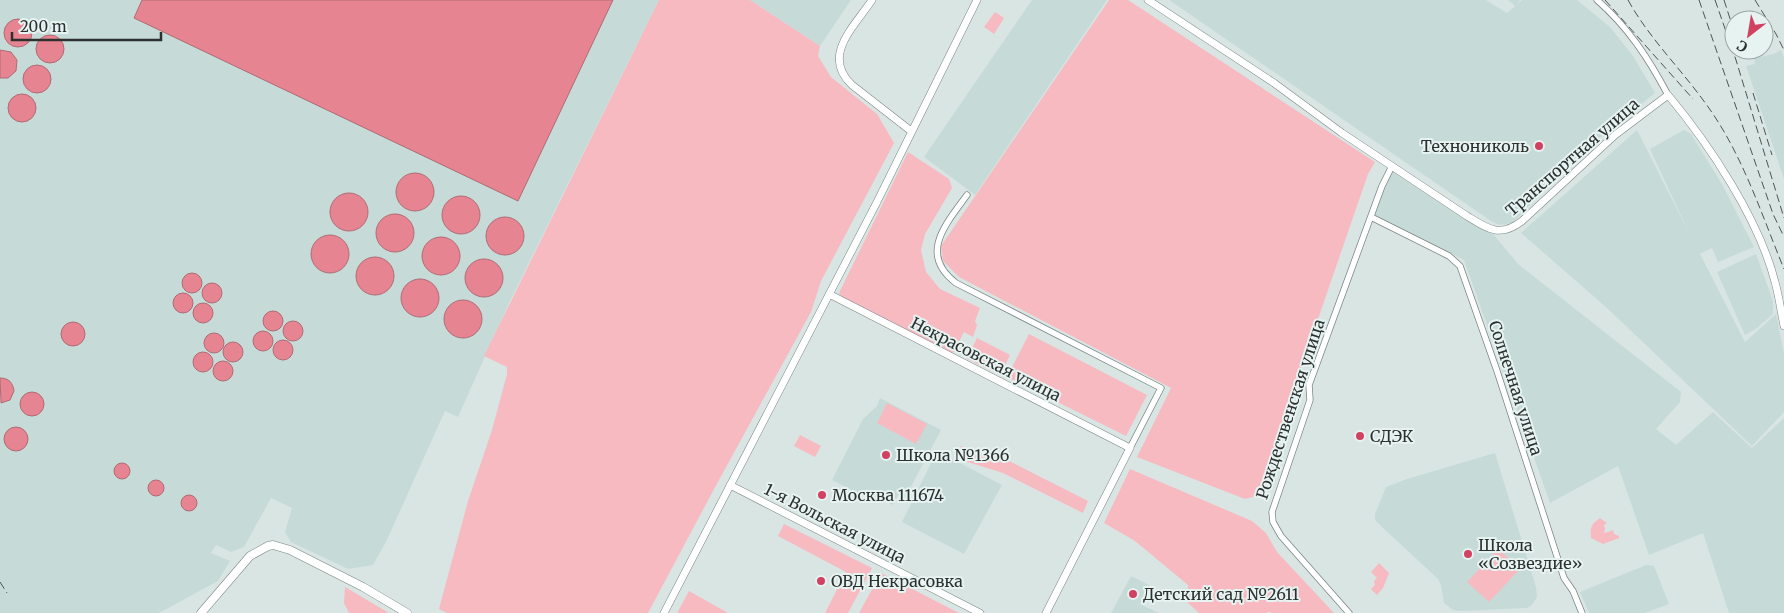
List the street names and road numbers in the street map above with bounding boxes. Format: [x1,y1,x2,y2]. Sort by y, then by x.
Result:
street label: Транспортная улица [1501,93,1643,220]
street label: Некрасовская улица [908,312,1065,406]
street label: Рождественская улица [1251,316,1329,502]
street label: Солнечная улица [1485,318,1547,458]
street label: 1-я Вольская улица [761,479,909,567]

